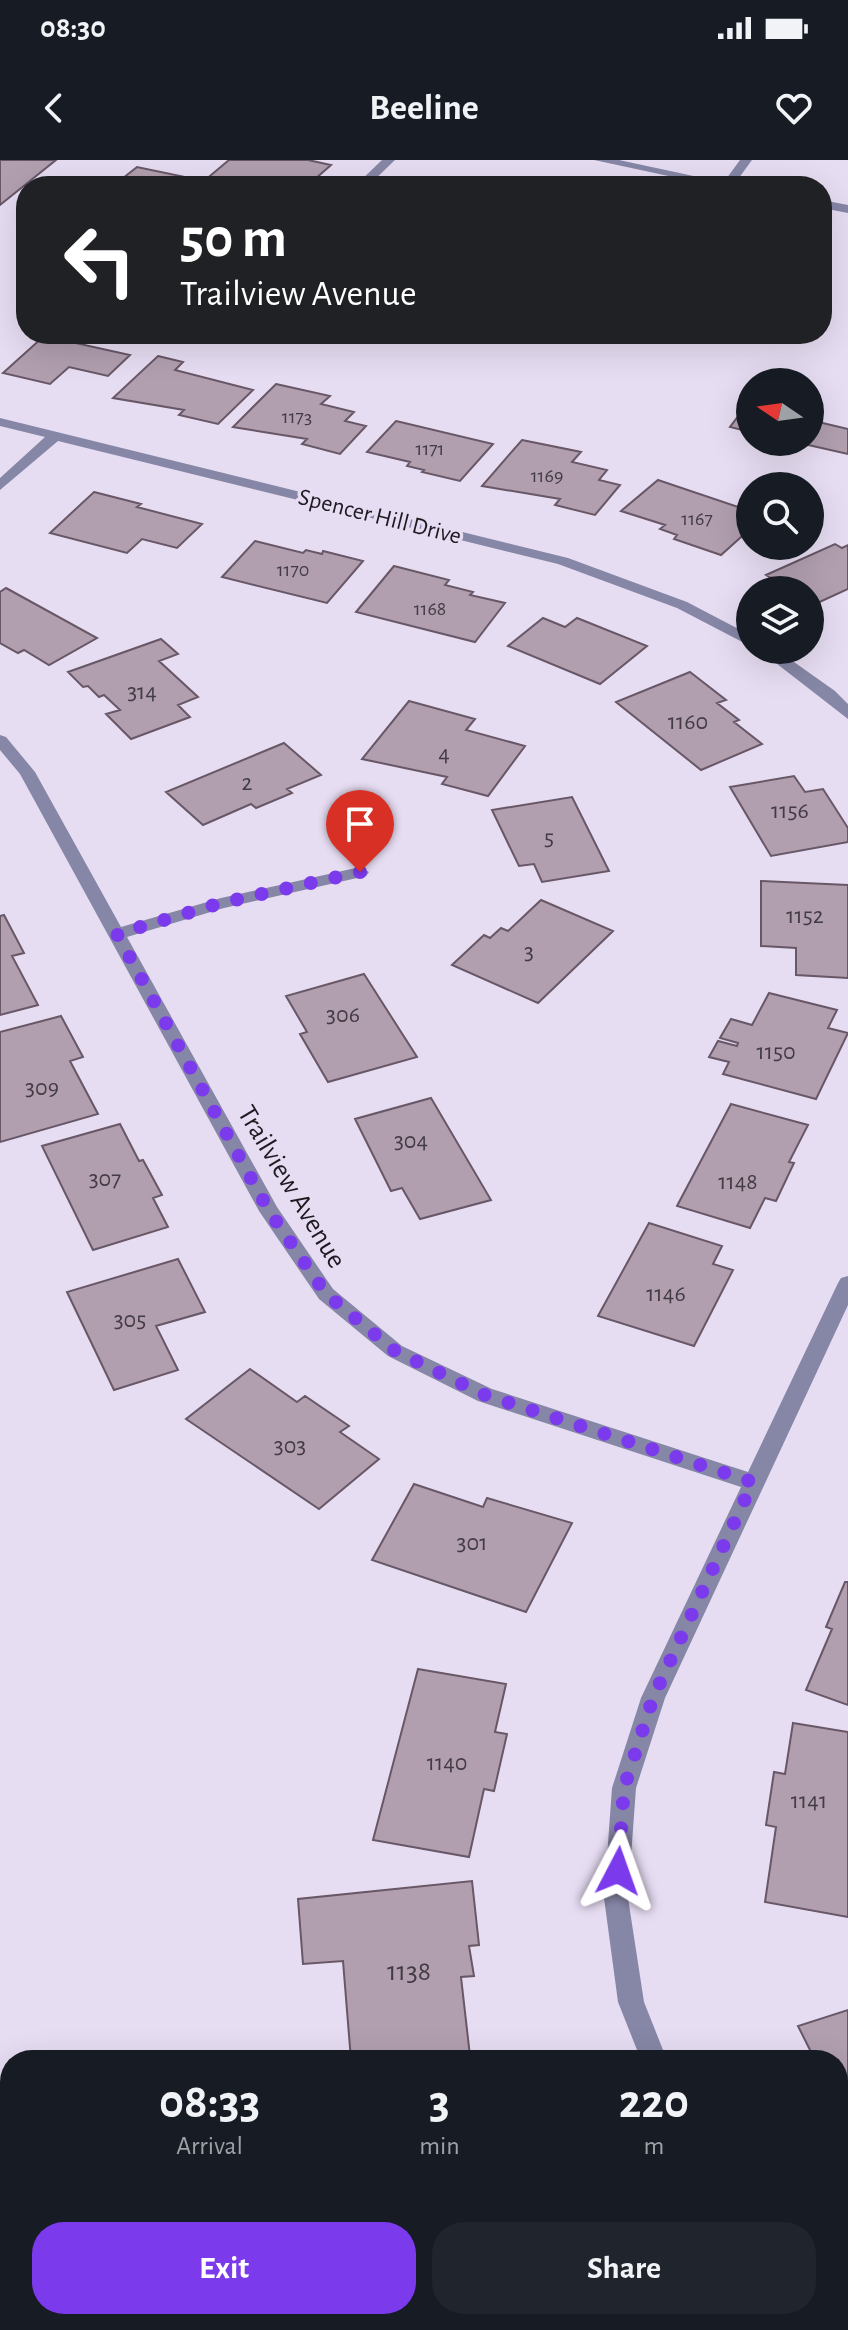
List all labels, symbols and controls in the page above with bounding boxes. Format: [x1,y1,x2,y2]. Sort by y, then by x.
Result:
text: 08:30 [40,13,106,43]
icon: back [32,86,76,130]
icon: heart [772,86,816,130]
text: Beeline [369,90,479,126]
icon: left [48,208,152,312]
text: 50 m [180,211,287,267]
text: Trailview Avenue [180,276,416,312]
north arrow [736,368,824,456]
map controls [736,368,824,664]
house number: 1173 [282,407,312,427]
house number: 1171 [416,439,444,459]
house number: 1169 [531,466,563,486]
button: search [736,472,824,560]
street label: Spencer Hill Drive [296,485,464,549]
house number: 1167 [681,509,713,529]
house number: 1170 [277,560,309,580]
button: layers [736,576,824,664]
house number: 1168 [414,599,446,619]
house number: 314 [127,680,157,704]
house number: 1160 [668,710,708,734]
house number: 4 [438,742,450,766]
house number: 2 [242,771,253,795]
pin [326,790,394,872]
house number: 1156 [771,799,809,823]
icon: arrive [338,802,382,846]
house number: 5 [544,826,554,850]
house number: 1152 [786,904,824,928]
house number: 3 [524,940,534,964]
house number: 306 [326,1003,360,1027]
house number: 1150 [756,1040,796,1064]
house number: 309 [25,1076,59,1100]
street label: Trailview Avenue [232,1101,351,1273]
house number: 304 [394,1129,428,1153]
house number: 307 [89,1167,121,1191]
house number: 1148 [718,1170,758,1194]
house number: 1146 [646,1282,686,1306]
house number: 305 [114,1308,146,1332]
house number: 303 [274,1434,306,1458]
house number: 301 [457,1531,487,1555]
house number: 1140 [427,1751,467,1775]
house number: 1141 [791,1789,827,1813]
position arrow [576,1829,660,1913]
house number: 1138 [387,1958,431,1986]
text: 08:33 [159,2079,260,2127]
text: 3 [429,2079,450,2127]
text: 220 [619,2079,689,2127]
text: Arrival [176,2133,243,2159]
text: min [419,2133,460,2159]
text: m [643,2133,664,2159]
button: Exit [32,2222,416,2314]
button: Share [432,2222,816,2314]

